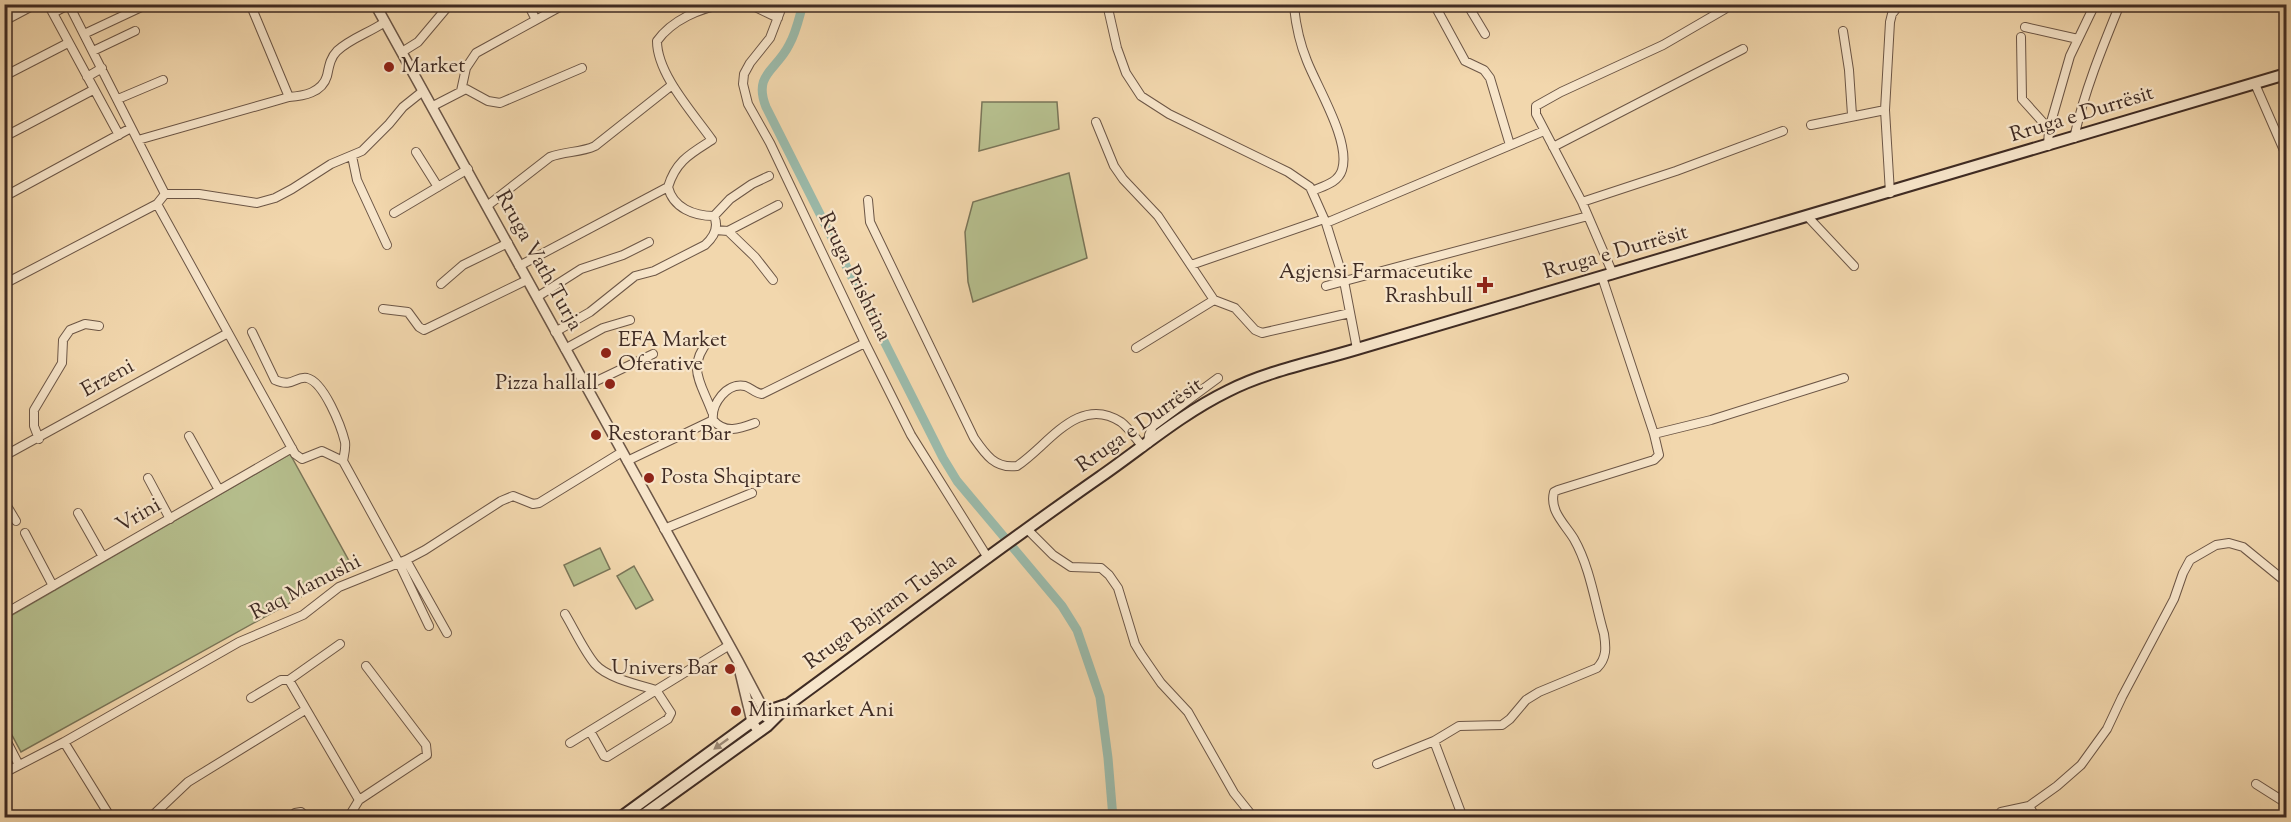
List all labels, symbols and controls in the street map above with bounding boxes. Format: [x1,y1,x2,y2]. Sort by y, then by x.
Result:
place label: Market [401,52,465,82]
marker: Market [382,60,396,74]
street label: Rruga e Durrësit [2006,79,2158,151]
street label: Rruga Vath Turja [487,185,589,337]
street label: Rruga Prishtina [810,207,898,347]
street label: Rruga e Durrësit [1540,218,1692,288]
place label: Agjensi Farmaceutike Rrashbull [1279,258,1473,312]
marker: Agjensi Farmaceutike Rrashbull [1478,278,1492,292]
place label: EFA Market Oferative [618,326,727,380]
marker: EFA Market Oferative [599,346,613,360]
street label: Erzeni [76,352,140,406]
place label: Pizza hallall [495,369,598,399]
street label: Rruga e Durrësit [1070,371,1210,481]
marker: Pizza hallall [603,377,617,391]
place label: Restorant Bar [608,420,731,450]
marker: Restorant Bar [589,428,603,442]
place label: Posta Shqiptare [661,463,801,493]
marker: Posta Shqiptare [642,471,656,485]
street label: Vrini [111,491,167,541]
street label: Rruga Bajram Tusha [798,546,964,678]
street label: Raq Manushi [246,547,367,629]
place label: Univers Bar [611,654,718,684]
marker: Univers Bar [723,662,737,676]
place label: Minimarket Ani [748,696,894,726]
marker: Minimarket Ani [729,704,743,718]
one-way arrow [714,738,730,750]

